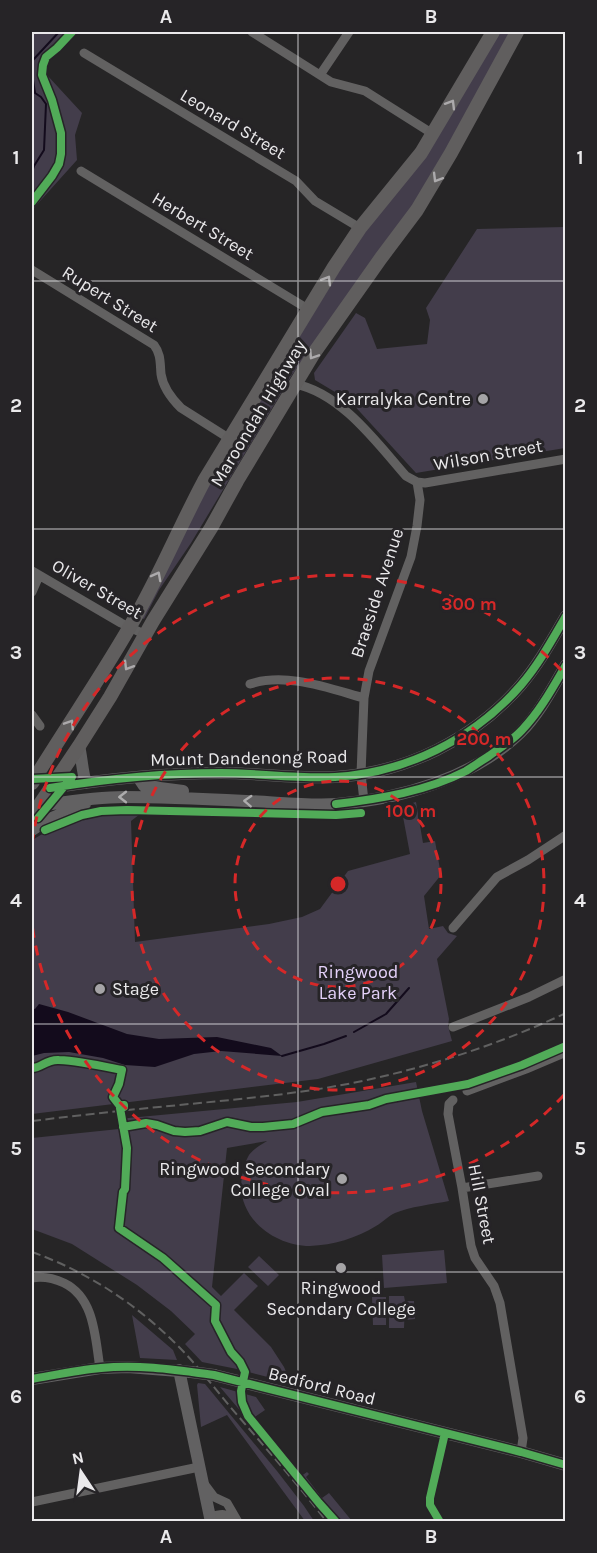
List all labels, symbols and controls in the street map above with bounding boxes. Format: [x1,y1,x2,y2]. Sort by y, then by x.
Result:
text: A [160,5,173,28]
text: B [425,5,437,28]
street label: Leonard Street [176,84,290,164]
one-way arrow [444,100,455,110]
text: 1 [12,146,20,169]
text: 1 [576,146,584,169]
one-way arrow [432,172,444,182]
street label: Herbert Street [148,187,258,265]
street label: Rupert Street [58,261,162,337]
one-way arrow [319,276,331,286]
street label: Maroondah Highway [205,335,311,491]
one-way arrow [309,349,321,359]
place label: Karralyka Centre [336,388,471,410]
marker: Karralyka Centre [476,392,490,406]
text: 2 [10,394,22,417]
text: 2 [574,394,586,417]
street label: Wilson Street [432,435,544,475]
street label: Braeside Avenue [346,525,408,661]
street label: Oliver Street [48,554,146,624]
one-way arrow [150,572,161,583]
text: 300 m [441,593,497,615]
text: 3 [10,641,22,664]
text: 3 [574,641,586,664]
one-way arrow [123,660,135,670]
one-way arrow [63,720,74,731]
text: 200 m [456,728,512,750]
street label: Mount Dandenong Road [150,745,348,771]
one-way arrow [118,791,127,803]
one-way arrow [243,794,252,807]
text: 100 m [386,800,436,822]
centre of rings [328,874,348,894]
text: 4 [10,889,22,912]
text: 4 [574,889,586,912]
park label: Ringwood Lake Park [318,961,398,1004]
place label: Stage [112,978,159,1000]
marker: Stage [93,982,107,996]
text: 5 [10,1137,22,1160]
text: 5 [574,1137,586,1160]
place label: Ringwood Secondary College Oval [159,1158,331,1201]
street label: Hill Street [463,1162,501,1246]
marker: Ringwood Secondary College Oval [335,1172,349,1186]
marker: Ringwood Secondary College [334,1261,348,1275]
place label: Ringwood Secondary College [266,1277,416,1320]
street label: Bedford Road [266,1362,378,1410]
text: 6 [10,1385,22,1408]
text: 6 [574,1385,586,1408]
north arrow [51,1442,111,1502]
text: N [70,1447,85,1468]
text: A [160,1525,173,1548]
text: B [425,1525,437,1548]

